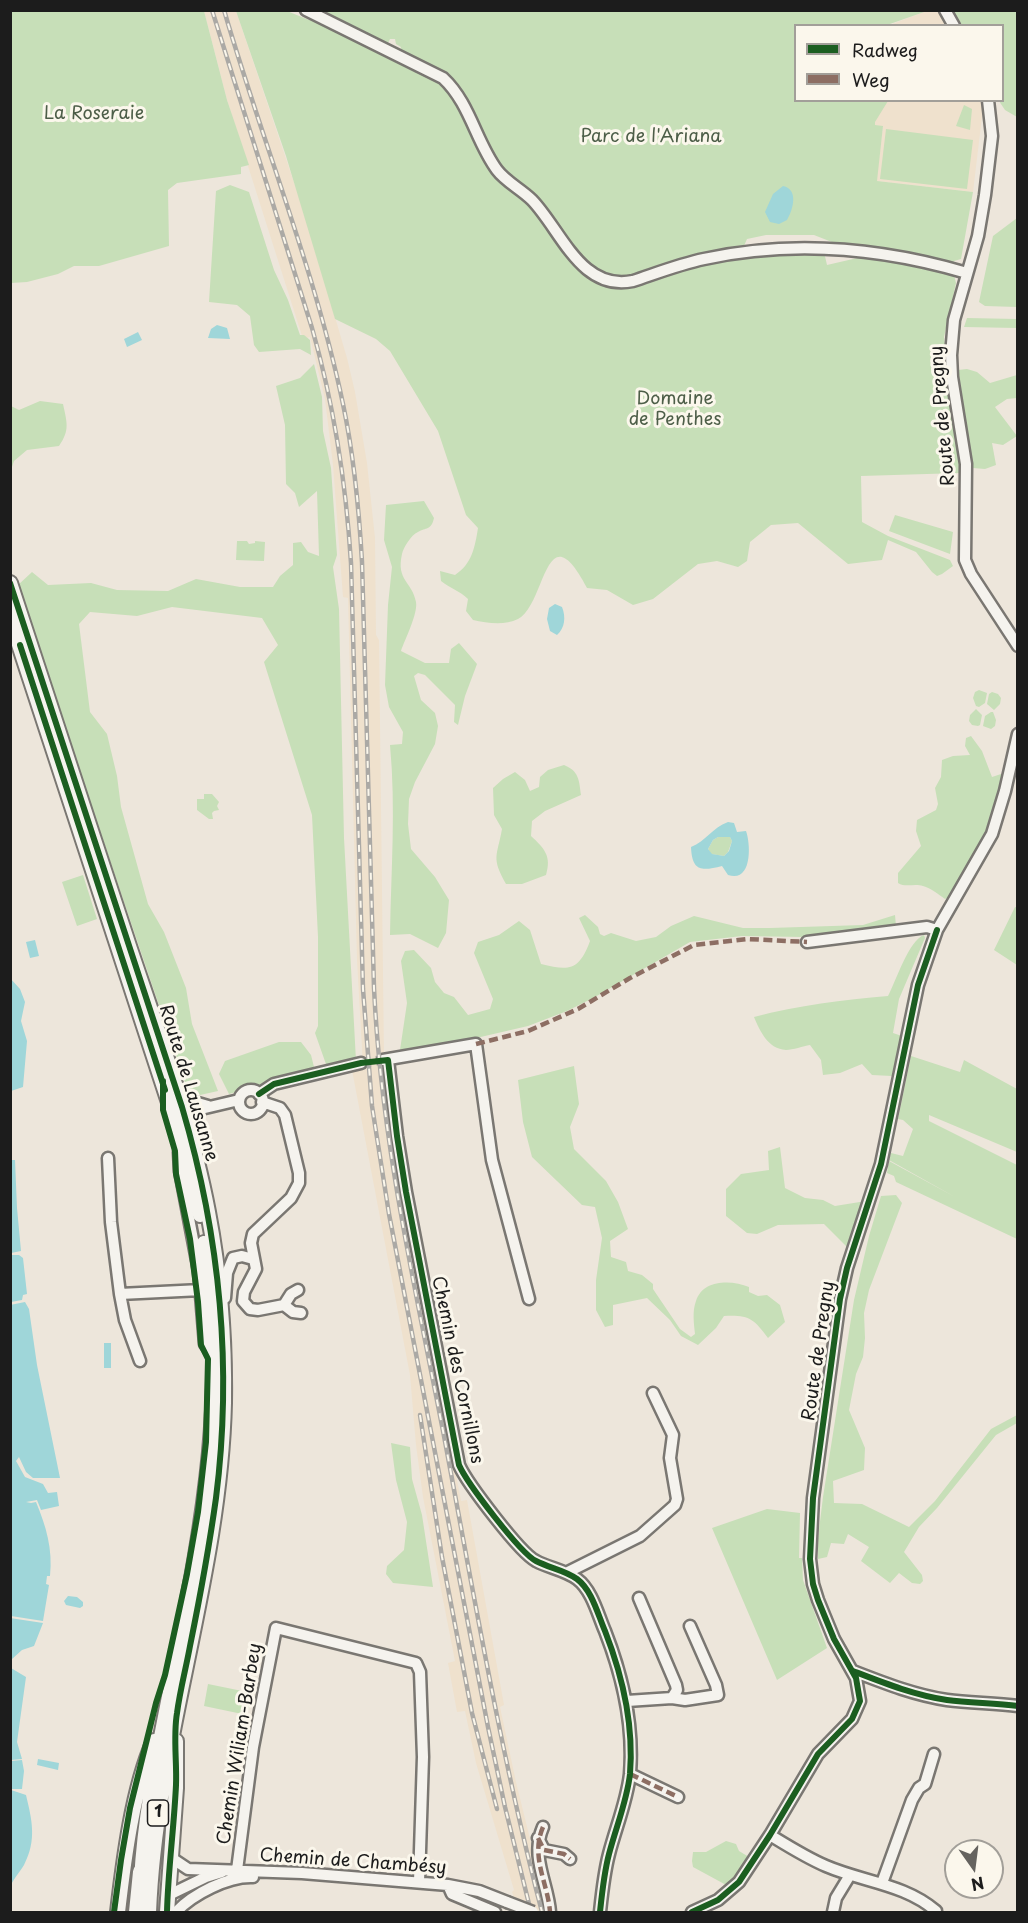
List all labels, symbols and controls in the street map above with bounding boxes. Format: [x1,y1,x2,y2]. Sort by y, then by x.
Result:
legend [794,24,1004,102]
text: Radweg [852,36,918,63]
text: Weg [852,66,890,93]
park label: La Roseraie [44,103,144,125]
park label: Parc de l'Ariana [580,126,722,148]
street label: Route de Pregny [926,345,960,487]
park label: Domaine de Penthes [629,388,721,430]
street label: Route de Lausanne [154,1002,222,1164]
street label: Chemin des Cornillons [427,1274,487,1466]
street label: Route de Pregny [799,1280,839,1422]
street label: Chemin Wiliam-Barbey [213,1642,267,1846]
road number: 1 [148,1800,168,1826]
north arrow [944,1839,1004,1899]
street label: Chemin de Chambésy [259,1845,447,1879]
text: N [969,1871,987,1898]

